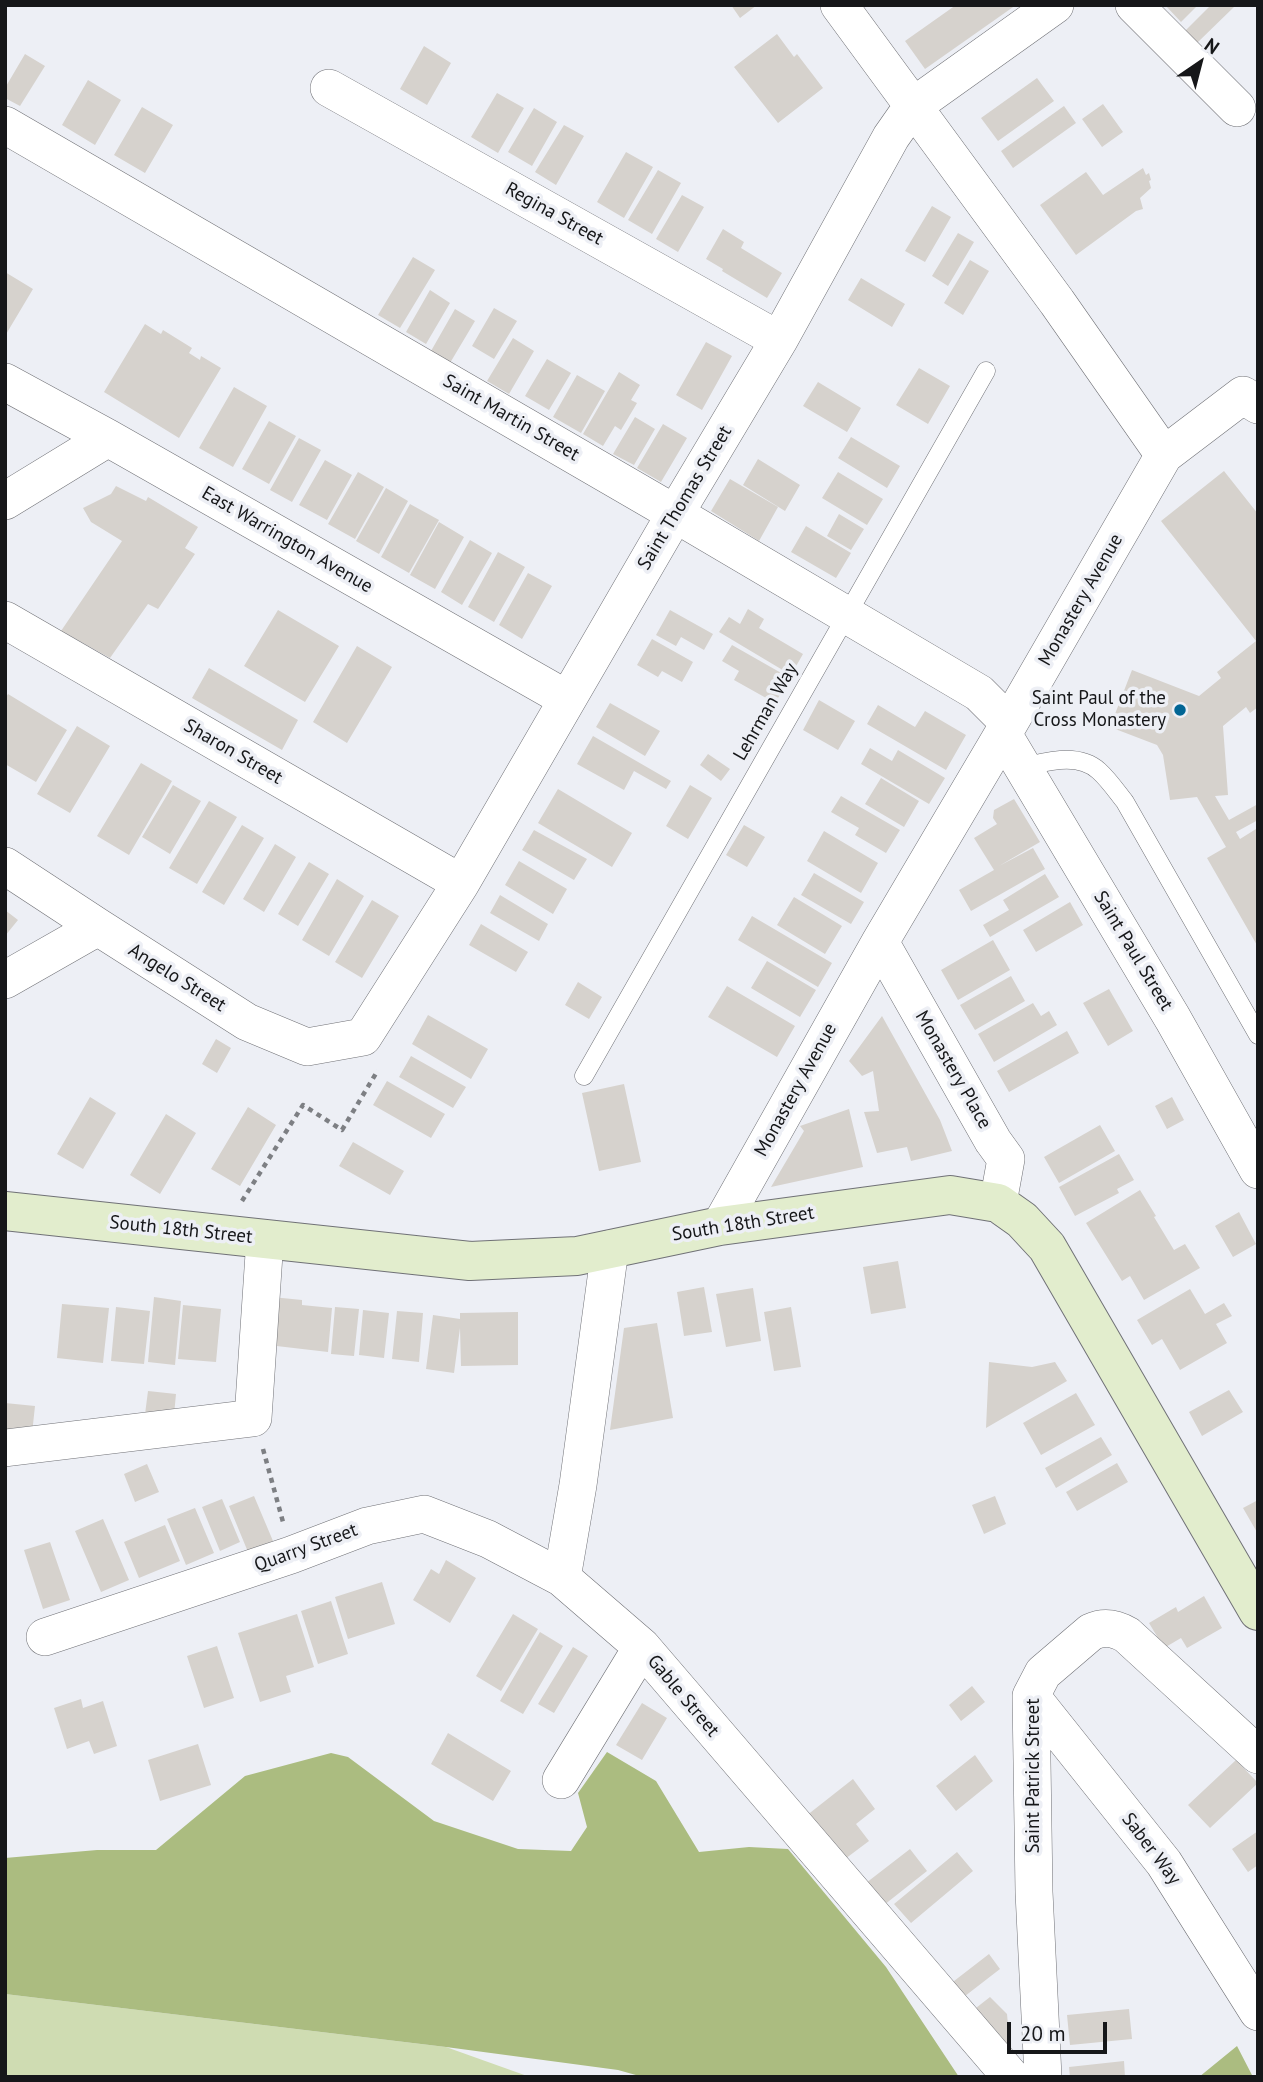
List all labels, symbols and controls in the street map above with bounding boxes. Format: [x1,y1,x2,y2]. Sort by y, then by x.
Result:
north arrow [1165,28,1235,98]
text: N [1200,32,1224,59]
street label: Regina Street [501,178,607,250]
street label: Saint Martin Street [439,370,583,466]
street label: Saint Thomas Street [633,422,737,574]
street label: East Warrington Avenue [198,482,376,598]
street label: Monastery Avenue [1034,530,1128,670]
street label: Lehrman Way [729,659,803,765]
place label: Saint Paul of the Cross Monastery [1032,688,1166,732]
marker: Saint Paul of the Cross Monastery [1172,702,1188,718]
street label: Sharon Street [179,714,287,790]
street label: Saint Paul Street [1088,887,1178,1015]
street label: Angelo Street [124,939,230,1017]
street label: Monastery Place [910,1007,996,1133]
street label: Monastery Avenue [750,1019,842,1161]
street label: South 18th Street [670,1202,816,1246]
street label: South 18th Street [108,1211,254,1249]
street label: Quarry Street [251,1519,361,1577]
street label: Gable Street [642,1650,724,1742]
street label: Saint Patrick Street [1023,1698,1045,1854]
street label: Saber Way [1117,1809,1185,1889]
scale bar [1011,2008,1111,2052]
text: 20 m [1020,2020,1066,2047]

